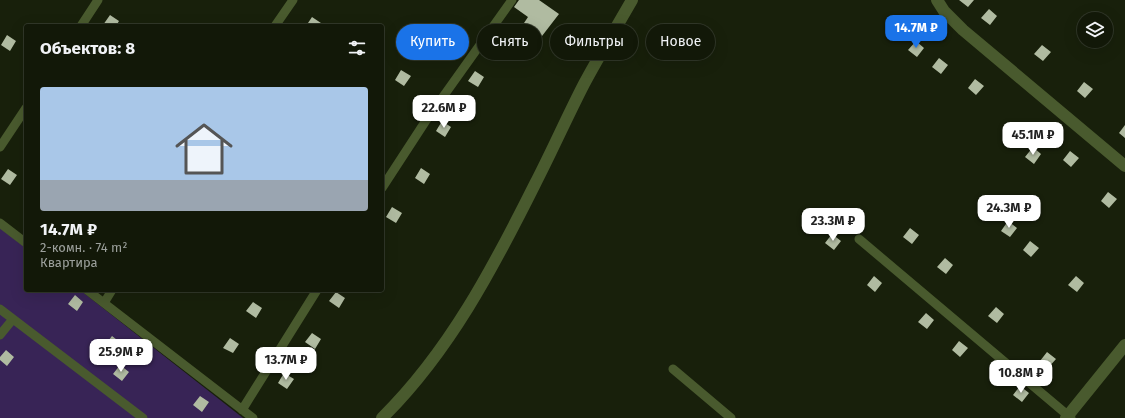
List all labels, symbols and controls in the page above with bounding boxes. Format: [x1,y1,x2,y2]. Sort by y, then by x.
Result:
map controls [1077,12,1113,48]
button: layers [1077,12,1113,48]
pin: 14.7M ₽ [879,15,953,49]
text: 14.7M ₽ [894,20,938,35]
chip: Купить [396,24,469,60]
chip: Снять [477,24,542,60]
chip: Фильтры [550,24,638,60]
chip: Новое [646,24,715,60]
icon: filters [346,37,368,59]
text: Объектов: 8 [40,38,135,59]
pin: 22.6M ₽ [407,95,481,129]
text: 22.6M ₽ [422,100,466,115]
icon: home [168,113,240,185]
pin: 45.1M ₽ [996,122,1070,156]
text: 45.1M ₽ [1011,127,1055,142]
pin: 24.3M ₽ [972,195,1046,229]
text: 24.3M ₽ [987,200,1031,215]
pin: 23.3M ₽ [796,208,870,242]
text: 23.3M ₽ [811,213,855,228]
text: 14.7M ₽ [40,219,97,240]
text: 2-комн. · 74 m² [40,240,127,255]
text: Квартира [40,255,98,270]
pin: 25.9M ₽ [84,339,158,373]
text: 25.9M ₽ [99,344,143,359]
pin: 13.7M ₽ [249,347,323,381]
text: 13.7M ₽ [264,352,308,367]
pin: 10.8M ₽ [984,360,1058,394]
text: 10.8M ₽ [998,365,1044,380]

